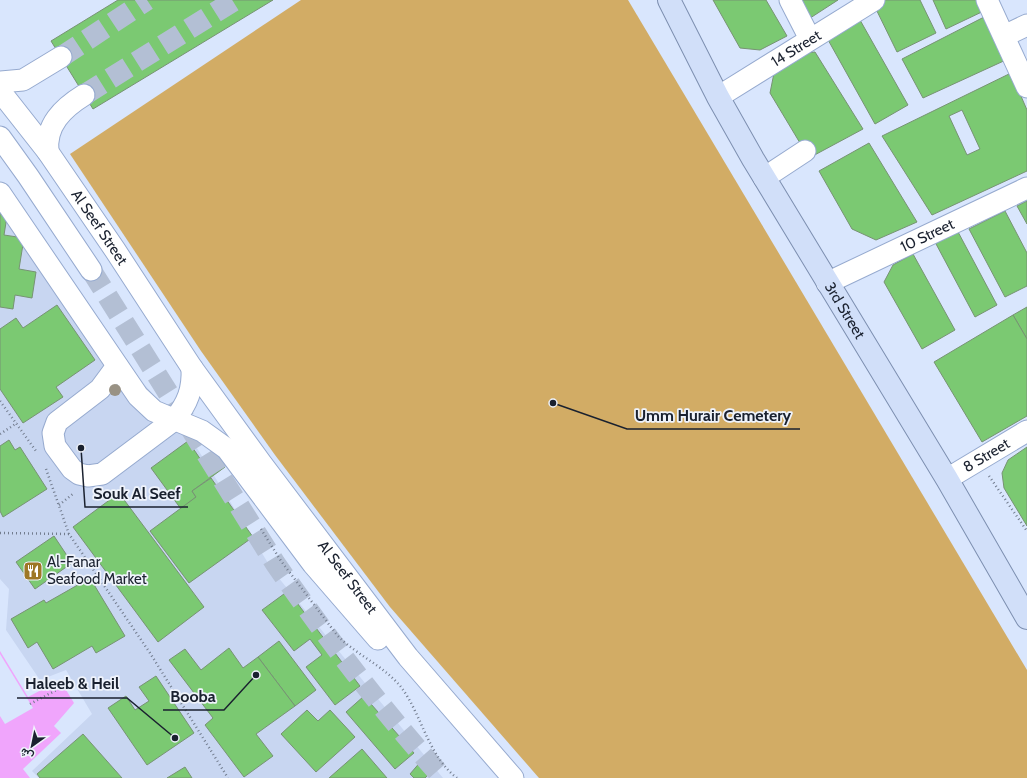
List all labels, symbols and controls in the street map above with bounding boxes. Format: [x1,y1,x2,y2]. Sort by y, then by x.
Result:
street label: 14 Street [768,26,824,71]
street label: Al Seef Street [68,186,131,269]
street label: 10 Street [898,215,957,256]
street label: 3rd Street [821,279,869,342]
callout: Umm Hurair Cemetery [627,401,800,429]
text: Umm Hurair Cemetery [635,406,792,425]
street label: 8 Street [960,434,1013,476]
callout: Souk Al Seef [85,479,188,507]
text: Souk Al Seef [93,484,181,503]
street label: Al Seef Street [314,537,381,617]
place label: Al-Fanar Seafood Market [47,553,147,588]
restaurant icon: Al-Fanar Seafood Market [22,560,44,582]
callout: Haleeb & Heil [17,670,127,698]
text: Haleeb & Heil [25,674,119,693]
callout: Booba [163,682,224,710]
text: Booba [170,687,216,706]
north arrow [12,726,52,766]
text: ش [17,745,36,764]

